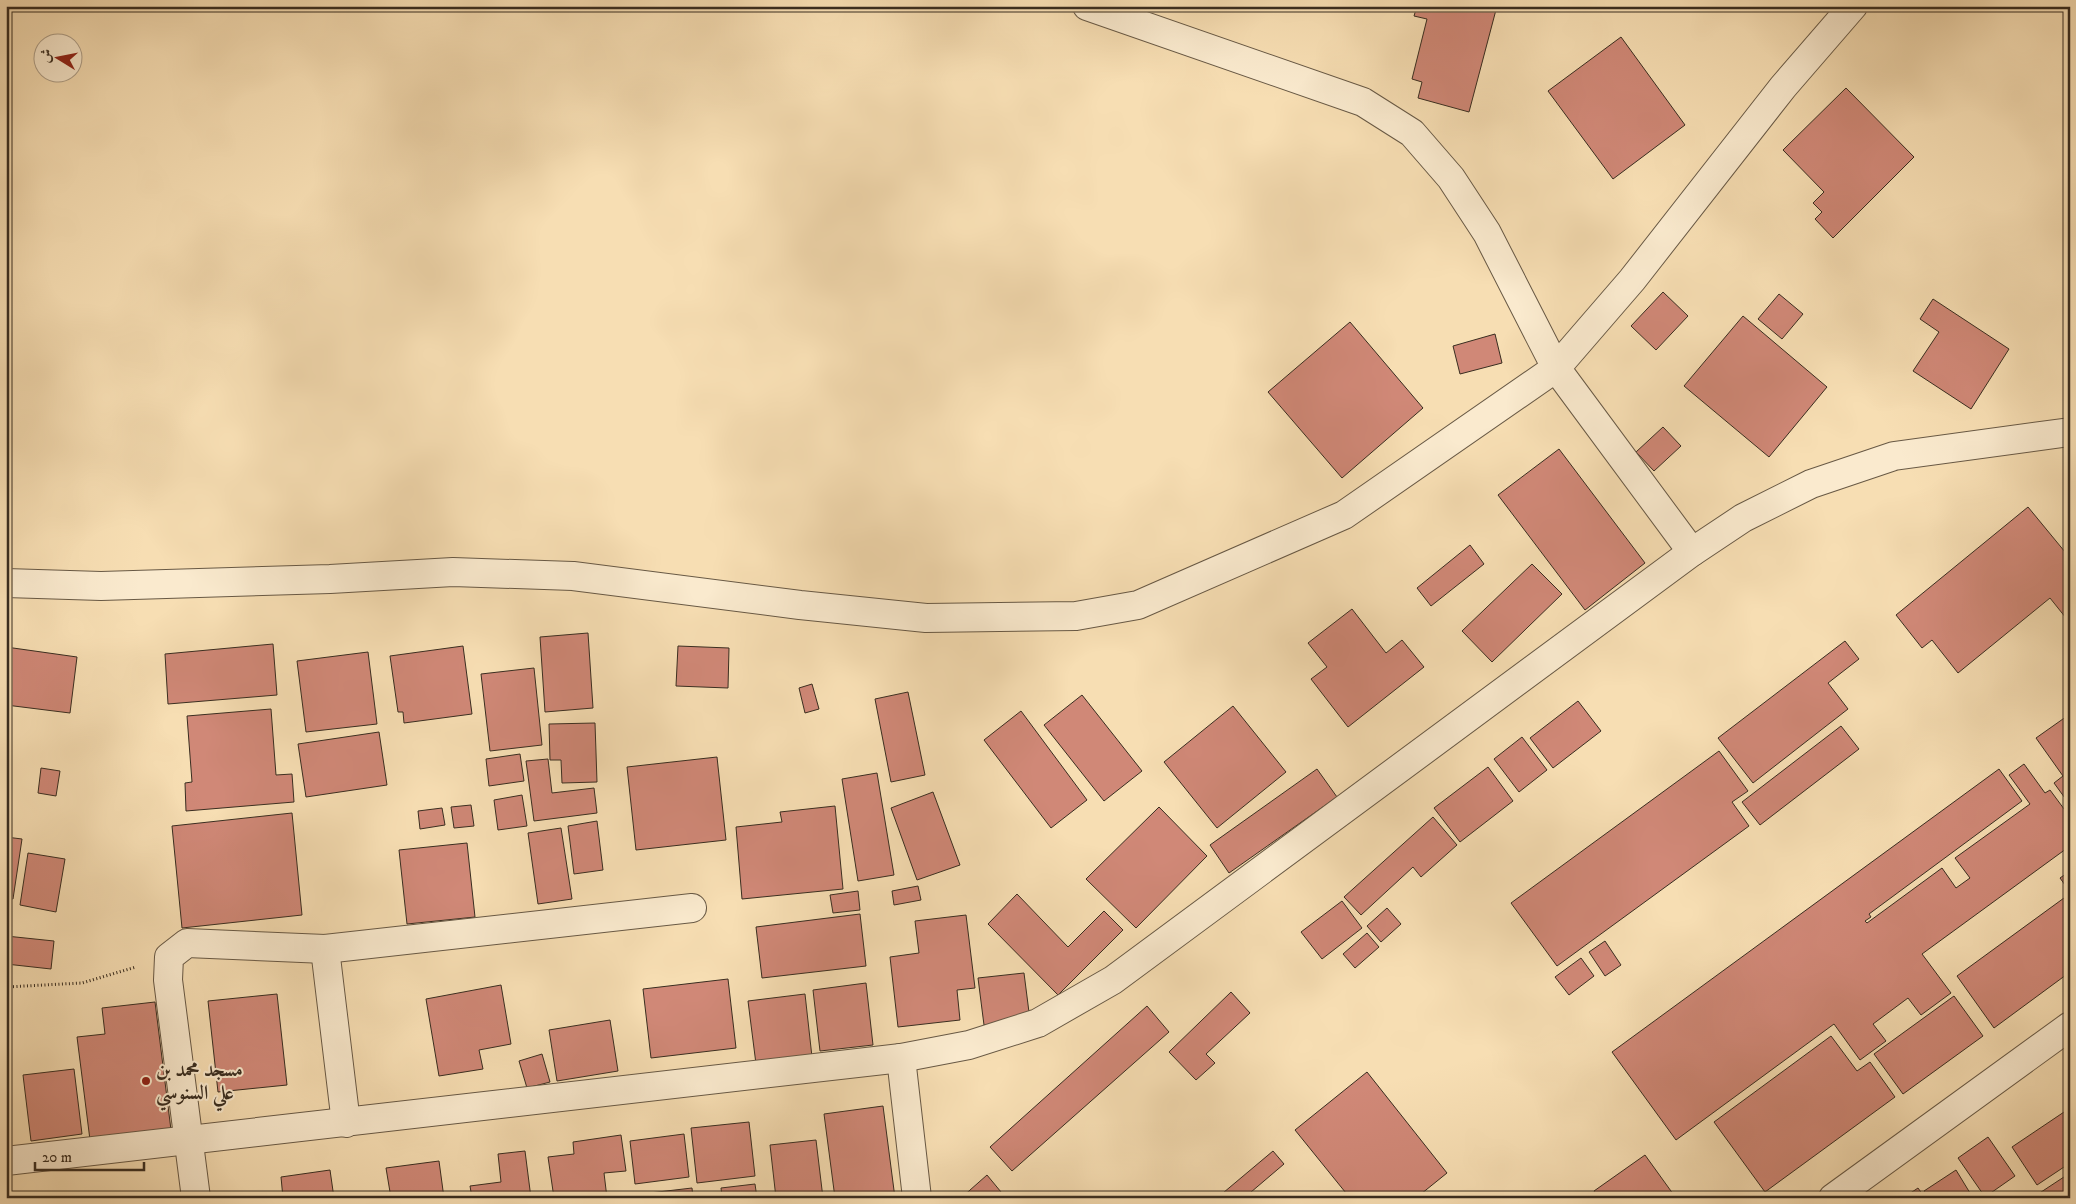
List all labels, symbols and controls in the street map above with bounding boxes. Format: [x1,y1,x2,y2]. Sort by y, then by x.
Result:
north arrow [32,32,82,82]
text: ش [36,47,56,64]
place label: مسجد محمد بن علي السنوسي [156,1058,243,1112]
marker: مسجد محمد بن علي السنوسي [140,1075,152,1087]
scale bar [35,1139,144,1171]
text: 20 m [42,1148,72,1167]

